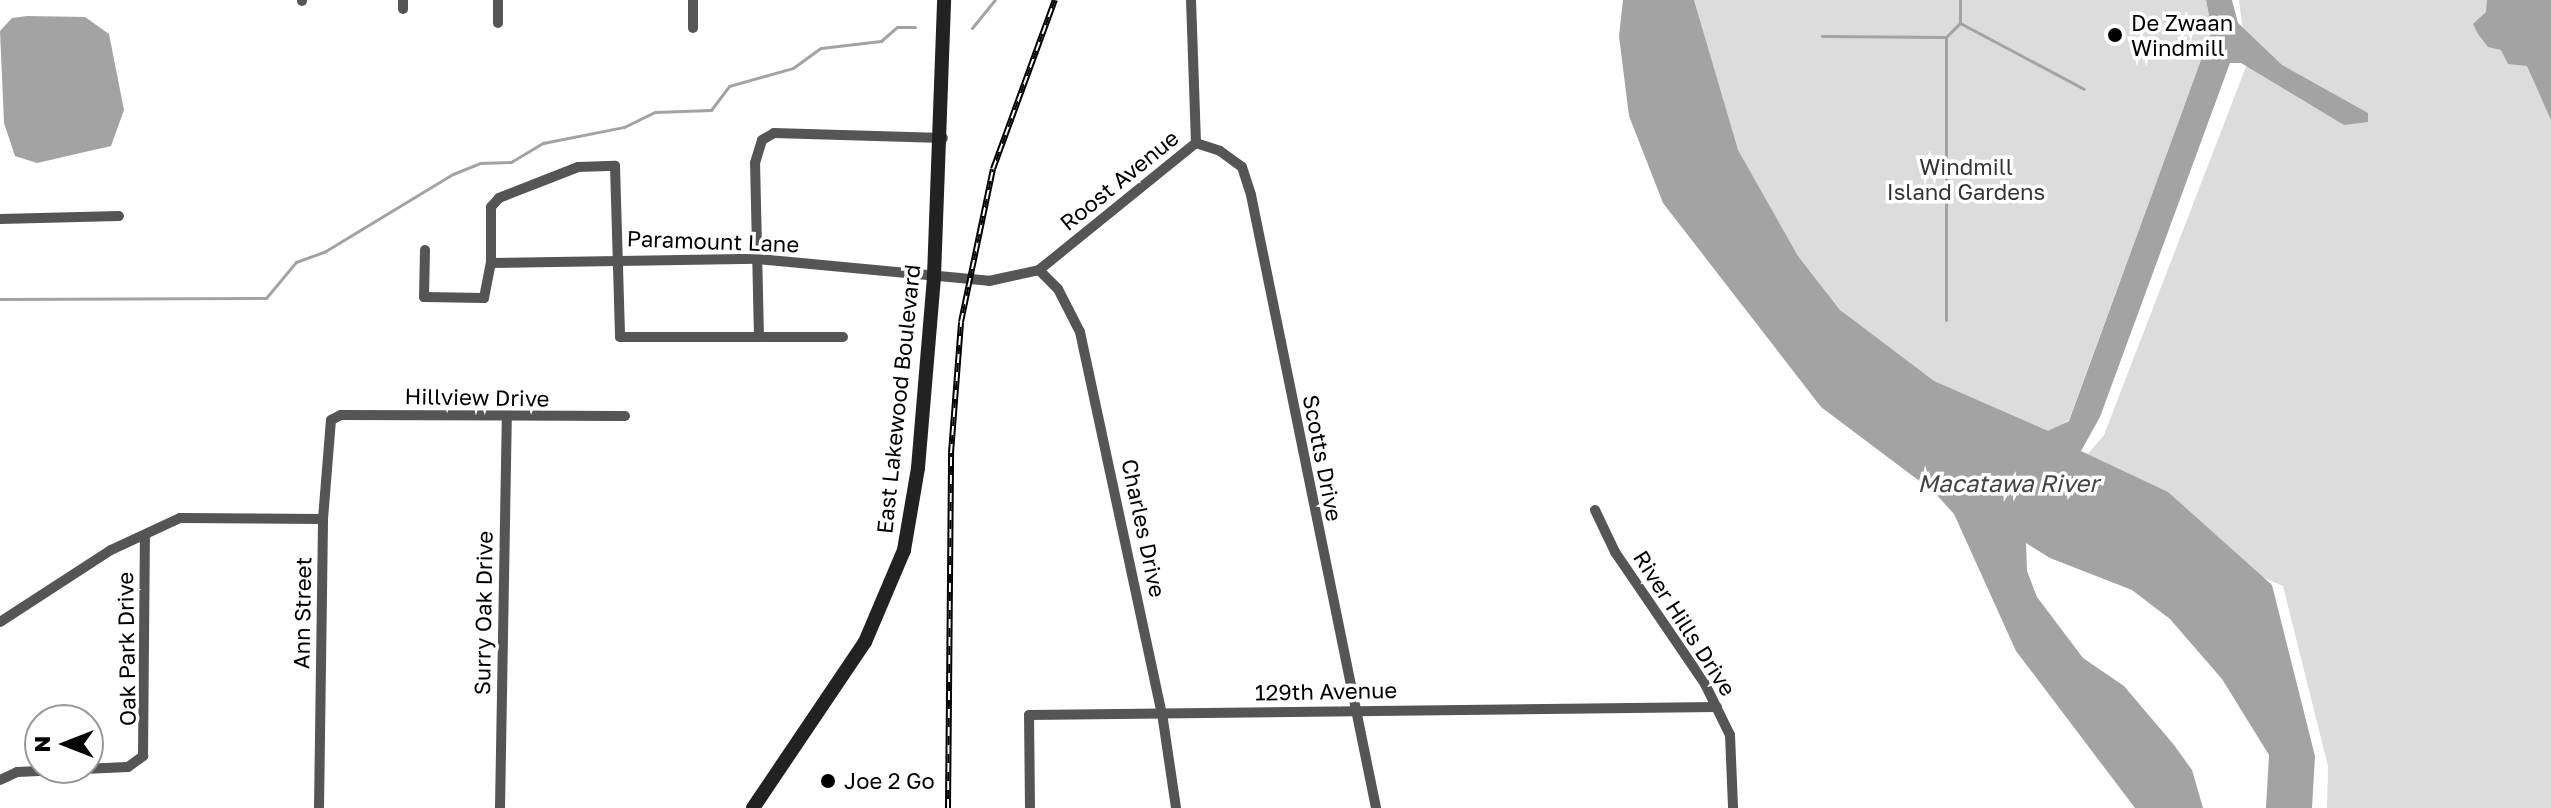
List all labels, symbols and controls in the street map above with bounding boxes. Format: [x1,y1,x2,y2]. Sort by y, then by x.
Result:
place label: De Zwaan Windmill [2131,9,2233,60]
marker: De Zwaan Windmill [2106,26,2124,44]
street label: Roost Avenue [1054,124,1184,236]
park label: Windmill Island Gardens [1887,153,2045,204]
street label: Paramount Lane [626,225,800,257]
street label: East Lakewood Boulevard [871,263,925,535]
street label: Hillview Drive [404,383,550,411]
street label: Scotts Drive [1298,392,1348,524]
street label: Charles Drive [1116,456,1172,600]
water label: Macatawa River [1917,469,2099,497]
street label: Surry Oak Drive [468,531,498,695]
street label: River Hills Drive [1628,545,1742,701]
street label: Ann Street [288,557,316,669]
street label: Oak Park Drive [111,572,141,726]
street label: 129th Avenue [1255,677,1397,705]
north arrow [24,704,104,784]
text: N [28,736,55,752]
place label: Joe 2 Go [844,768,935,794]
marker: Joe 2 Go [819,772,837,790]

